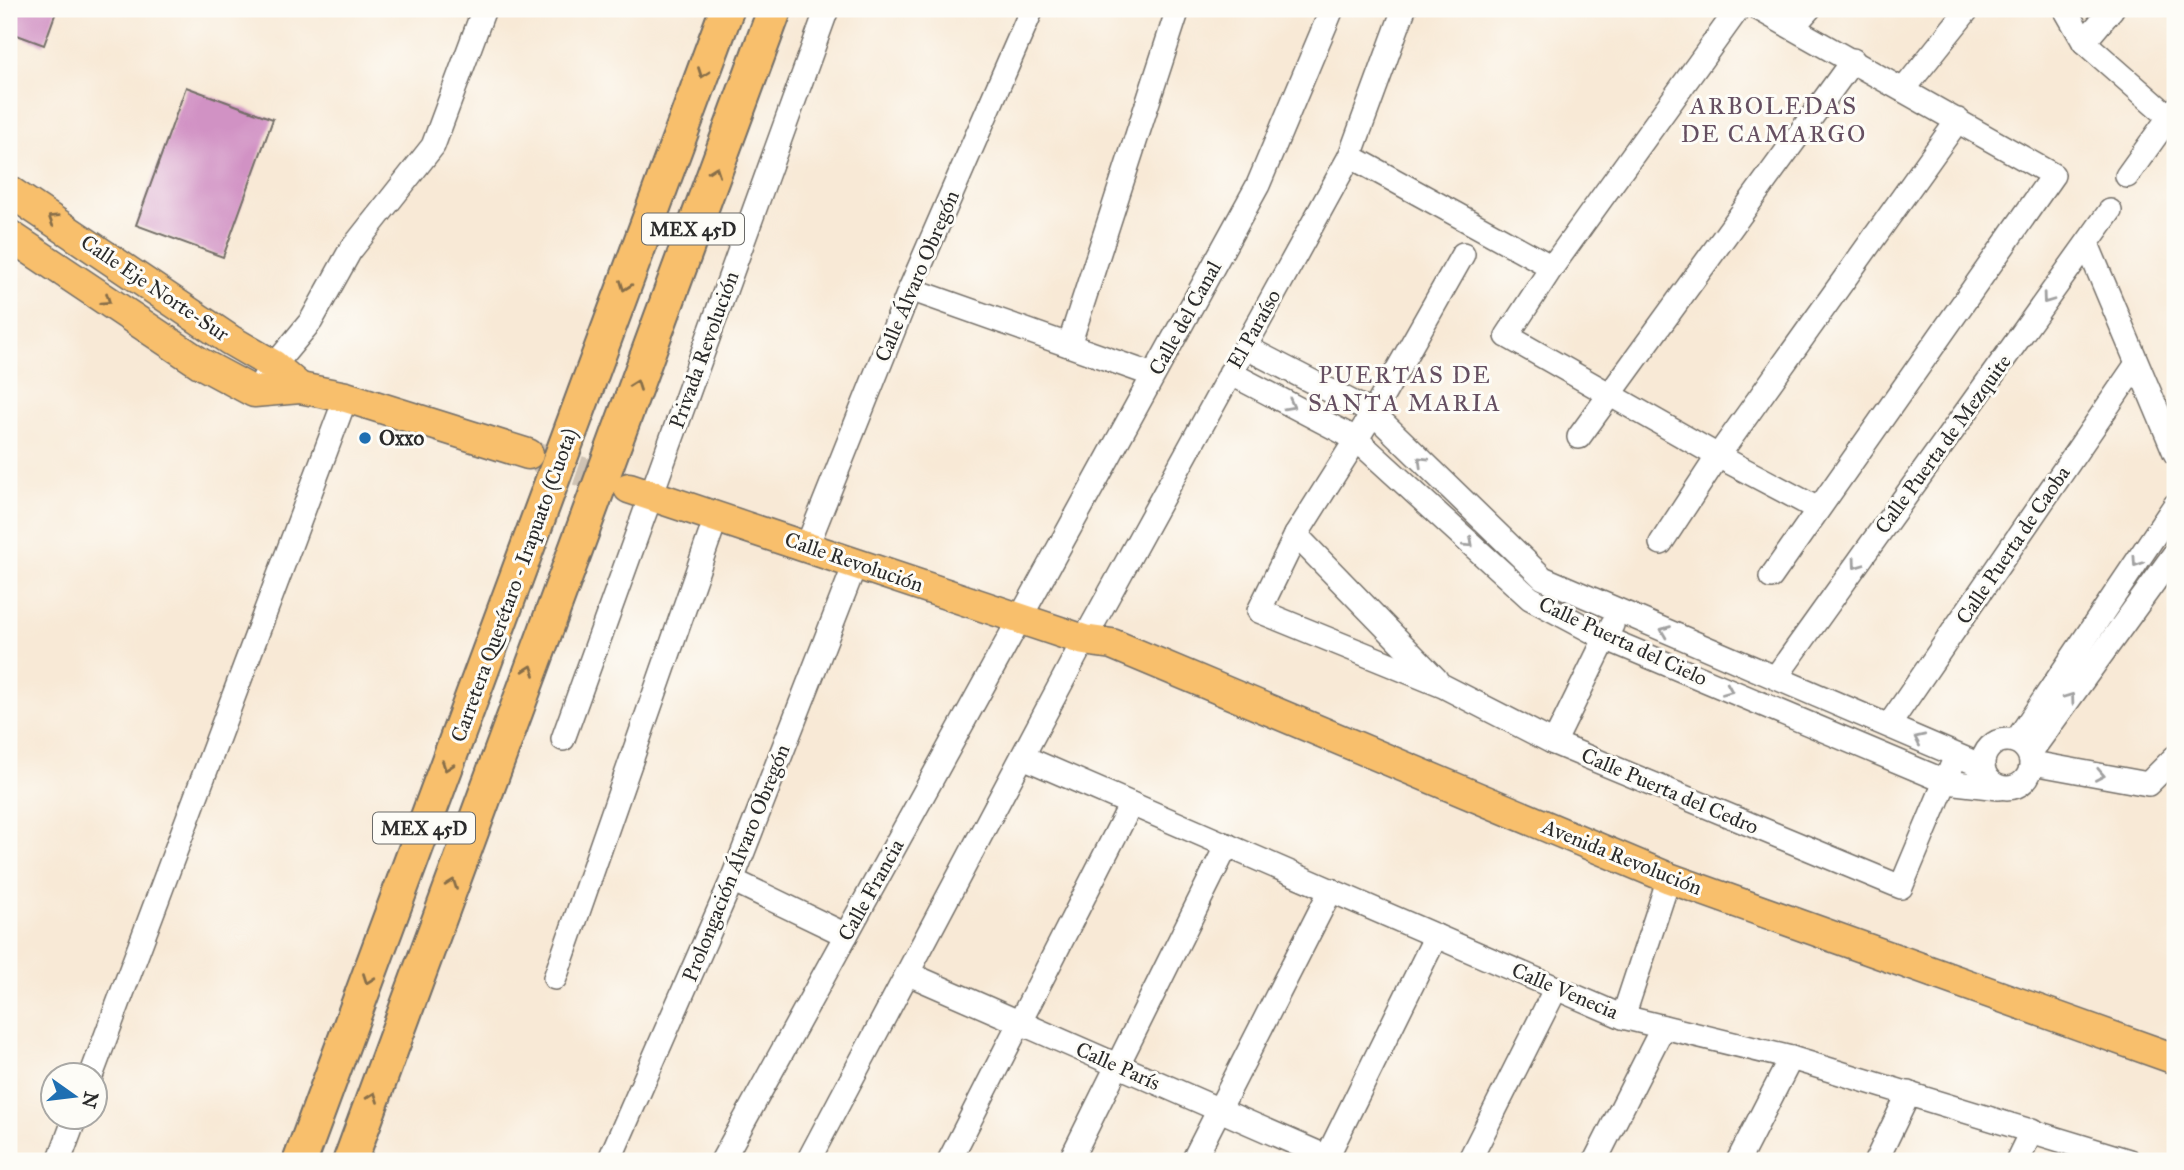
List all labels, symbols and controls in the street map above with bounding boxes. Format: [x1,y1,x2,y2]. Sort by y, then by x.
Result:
one-way arrow [698,66,712,78]
district label: ARBOLEDAS DE CAMARGO [1681,91,1867,149]
one-way arrow [706,166,720,178]
street label: Calle Álvaro Obregón [869,186,965,366]
one-way arrow [47,214,60,227]
road number: MEX 45D [642,214,744,244]
street label: Calle Eje Norte-Sur [76,229,234,347]
street label: Calle del Canal [1143,256,1227,380]
street label: Privada Revolución [663,268,745,432]
one-way arrow [619,280,633,292]
street label: El Paraíso [1222,285,1287,373]
one-way arrow [99,292,112,305]
one-way arrow [2043,292,2055,304]
street label: Calle Puerta de Mezquite [1869,349,2017,539]
district label: PUERTAS DE SANTA MARIA [1308,360,1502,418]
one-way arrow [627,379,641,391]
one-way arrow [1283,396,1296,410]
place label: Oxxo [379,425,424,451]
street label: Carretera Querétaro - Irapuato (Cuota) [445,425,583,745]
marker: Oxxo [357,430,373,446]
one-way arrow [1417,457,1430,470]
street label: Calle Puerta de Caoba [1950,461,2076,629]
street label: Calle Revolución [781,526,927,598]
one-way arrow [1461,534,1474,547]
one-way arrow [2133,554,2145,567]
one-way arrow [1853,556,1865,569]
street label: Calle Puerta del Cielo [1535,591,1712,692]
one-way arrow [1659,626,1671,640]
one-way arrow [522,665,536,677]
one-way arrow [1721,682,1734,696]
one-way arrow [2062,693,2074,706]
one-way arrow [1914,733,1926,747]
street label: Prolongación Álvaro Obregón [676,740,796,986]
street label: Calle Puerta del Cedro [1577,742,1763,840]
one-way arrow [441,759,455,771]
one-way arrow [2094,767,2106,782]
road number: MEX 45D [373,813,475,844]
street label: Avenida Revolución [1537,813,1706,901]
street label: Calle Francia [832,834,910,946]
one-way arrow [444,878,458,890]
street label: Calle Venecia [1508,957,1622,1025]
one-way arrow [362,973,376,985]
street label: Calle París [1072,1036,1164,1096]
north arrow [38,1062,108,1132]
text: N [77,1089,103,1111]
one-way arrow [365,1092,379,1104]

